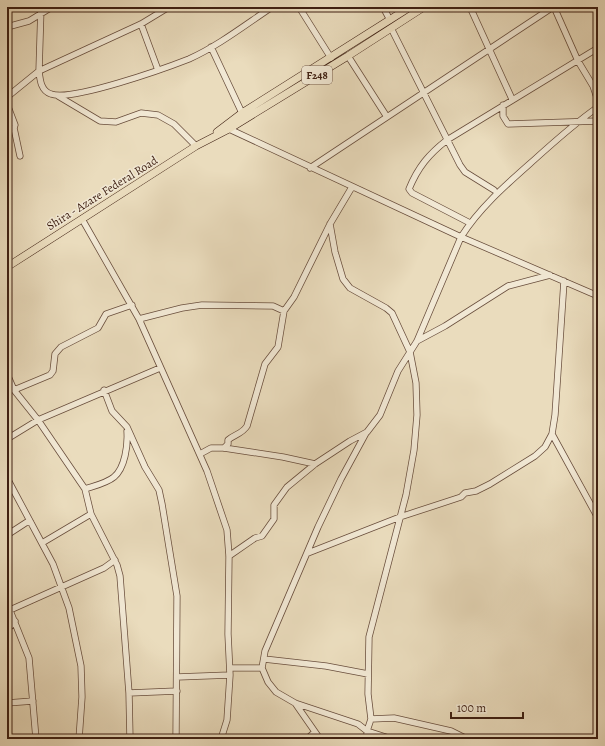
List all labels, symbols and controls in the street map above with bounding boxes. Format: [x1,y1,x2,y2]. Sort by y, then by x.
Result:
road number: F248 [302,66,332,84]
street label: Shira - Azare Federal Road [43,152,161,234]
scale bar [451,694,523,720]
text: 100 m [457,700,486,716]

